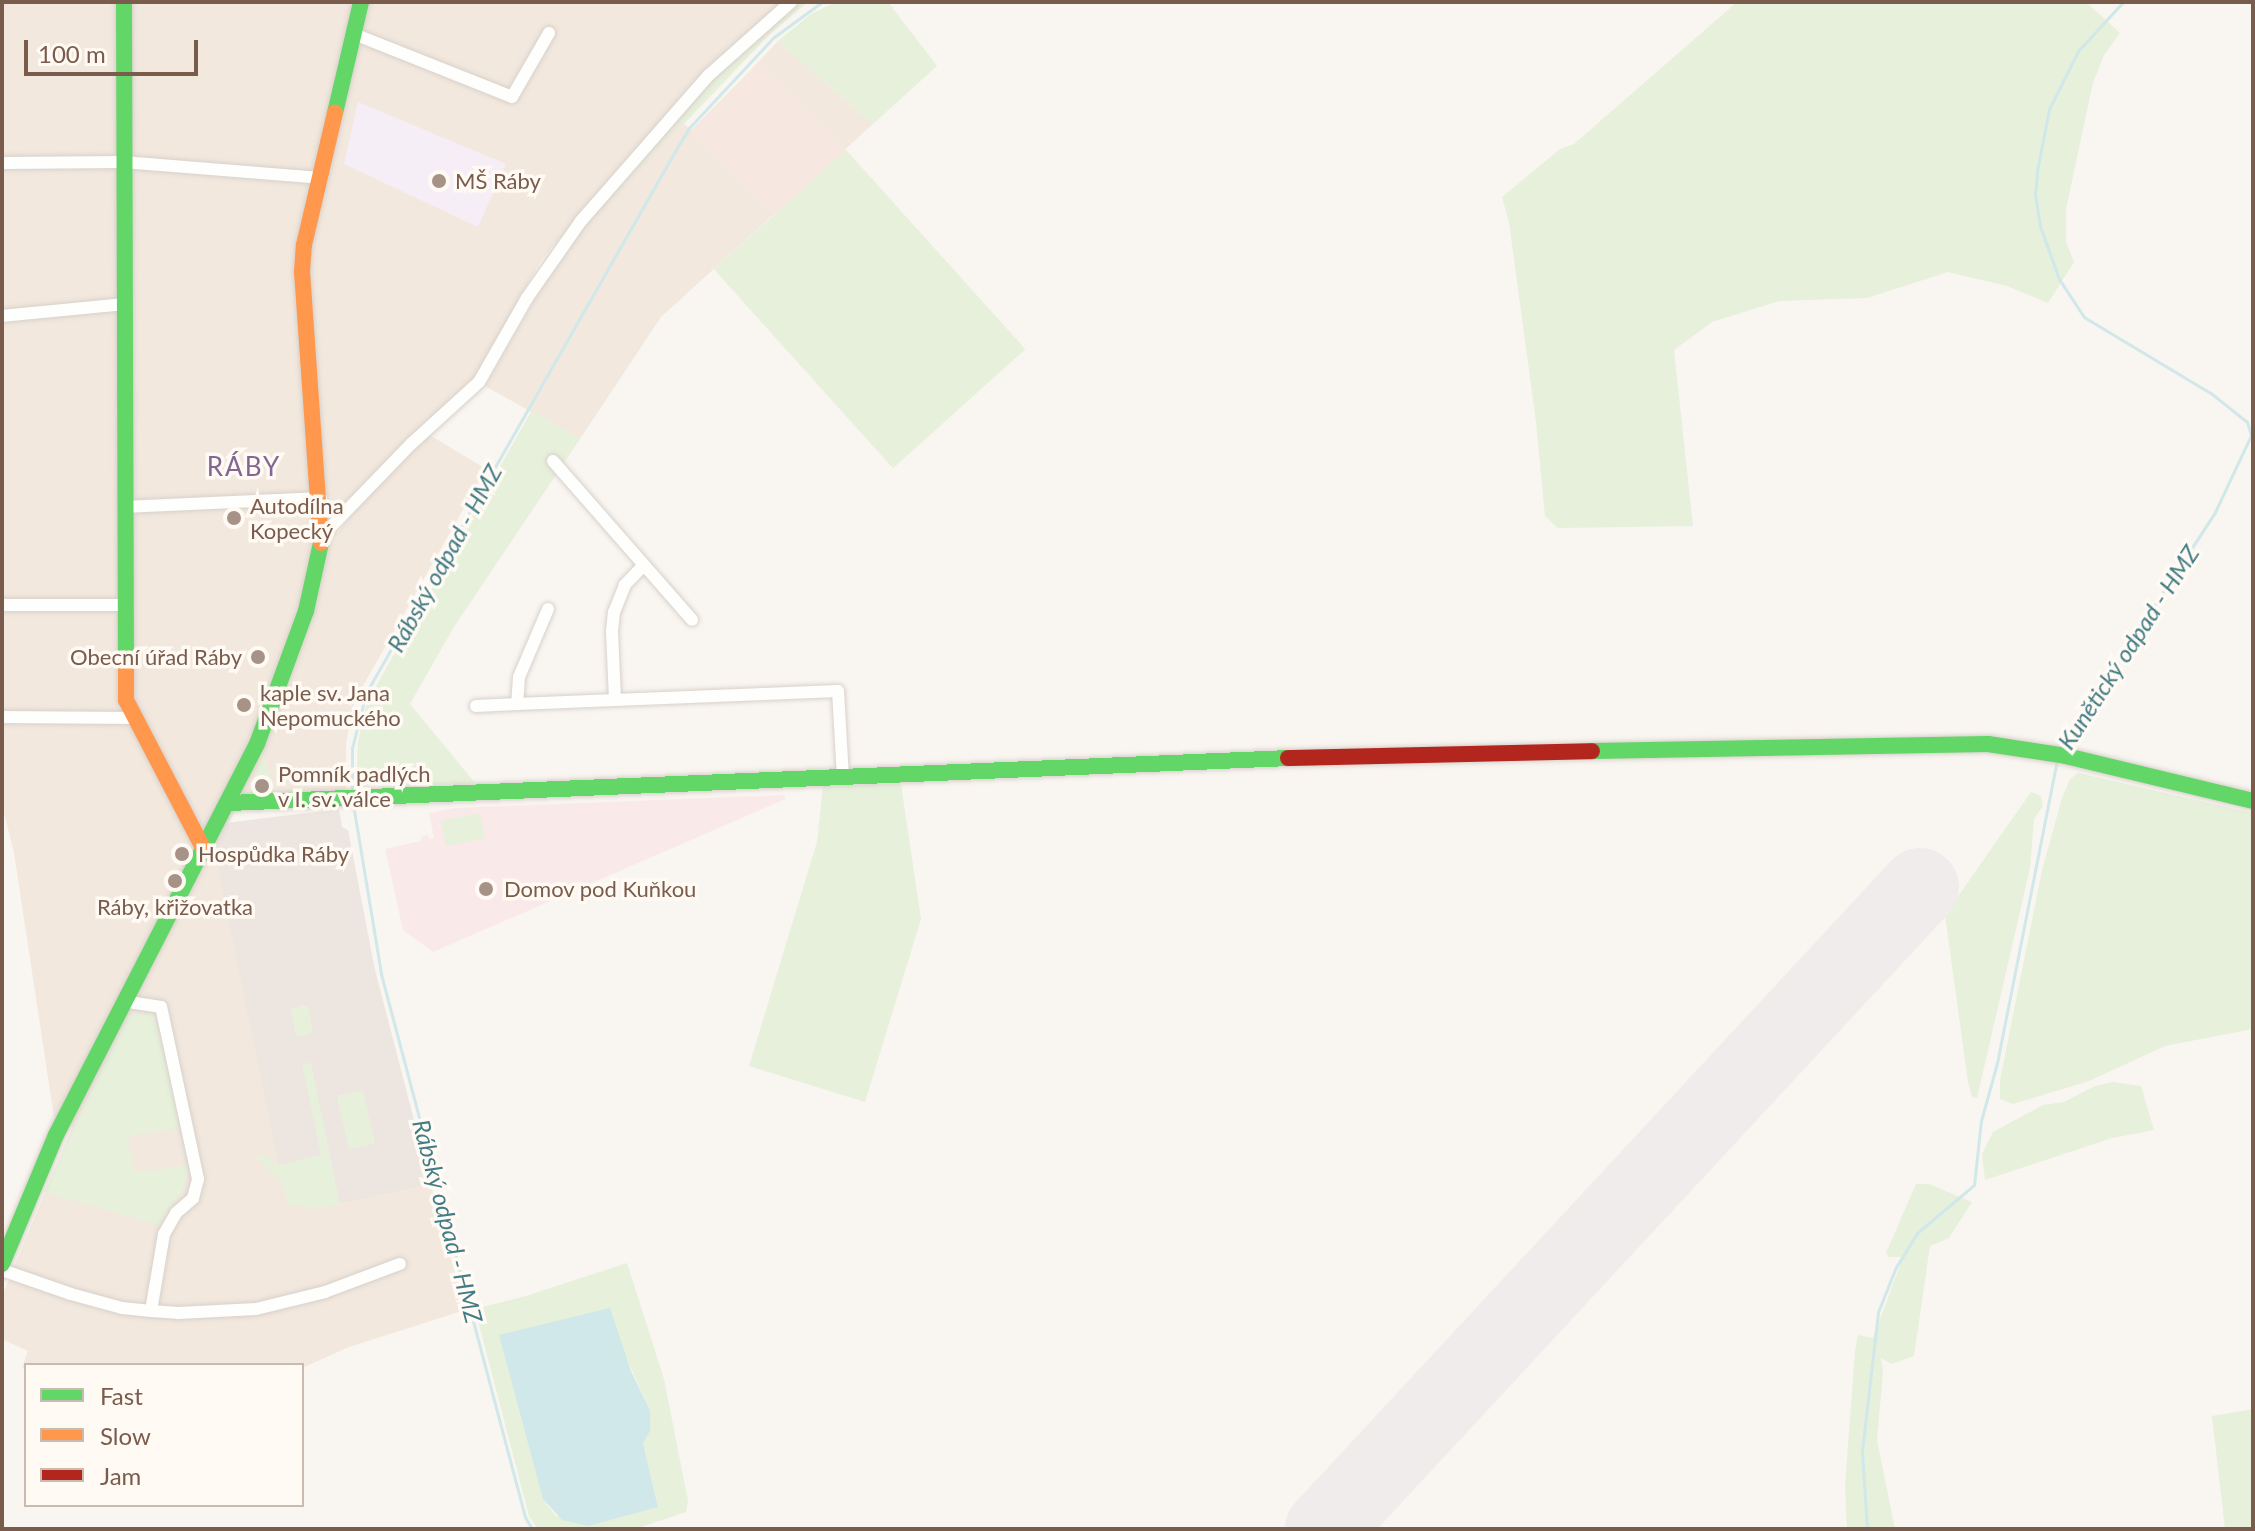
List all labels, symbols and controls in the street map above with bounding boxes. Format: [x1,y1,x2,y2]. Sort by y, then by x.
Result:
scale bar [28,24,202,74]
text: 100 m [38,39,106,68]
place label: MŠ Ráby [455,168,541,194]
marker: MŠ Ráby [430,172,448,190]
district label: RÁBY [207,451,281,483]
water label: Rábský odpad - HMZ [380,459,508,657]
place label: Autodílna Kopecký [250,492,344,544]
marker: Autodílna Kopecký [225,509,243,527]
water label: Kunětický odpad - HMZ [2051,539,2205,755]
place label: Obecní úřad Ráby [70,644,242,670]
marker: Obecní úřad Ráby [249,648,267,666]
place label: kaple sv. Jana Nepomuckého [260,679,401,730]
marker: kaple sv. Jana Nepomuckého [235,696,253,714]
place label: Pomník padlých v I. sv. válce [278,760,431,812]
marker: Pomník padlých v I. sv. válce [253,777,271,795]
place label: Hospůdka Ráby [198,841,349,867]
marker: Hospůdka Ráby [173,845,191,863]
marker: Ráby, křižovatka [166,872,184,890]
place label: Domov pod Kuňkou [504,876,697,902]
marker: Domov pod Kuňkou [475,878,497,900]
place label: Ráby, křižovatka [97,894,253,920]
water label: Rábský odpad - HMZ [407,1116,489,1326]
legend [24,1363,304,1507]
text: Fast [100,1381,143,1410]
text: Slow [100,1421,151,1450]
text: Jam [100,1461,141,1490]

